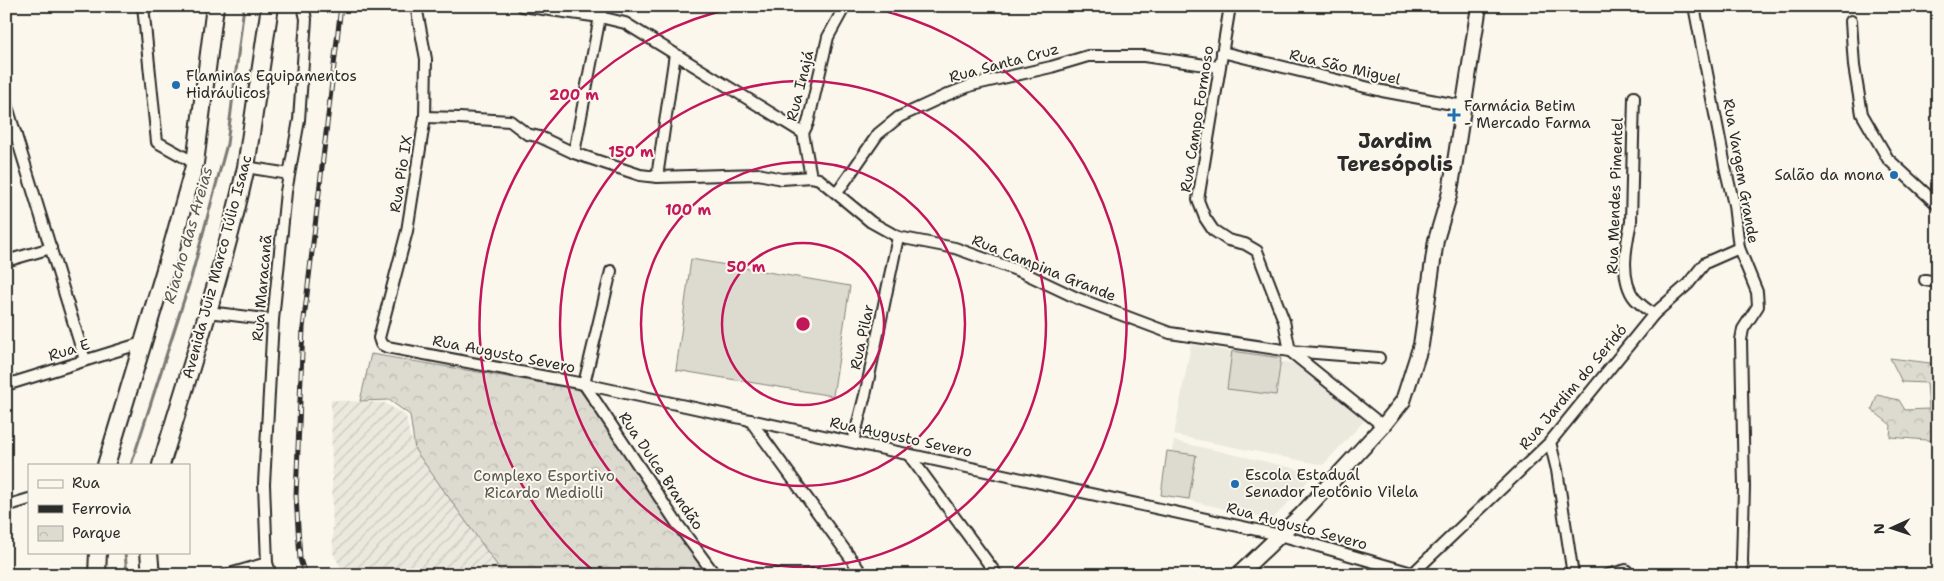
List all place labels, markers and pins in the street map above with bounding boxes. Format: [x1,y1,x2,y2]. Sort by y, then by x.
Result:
place label: Flaminas Equipamentos Hidráulicos [186,66,357,103]
marker: Flaminas Equipamentos Hidráulicos [170,79,182,91]
place label: Farmácia Betim - Mercado Farma [1464,96,1591,133]
marker: Farmácia Betim - Mercado Farma [1448,109,1460,121]
place label: Salão da mona [1774,165,1885,185]
marker: Salão da mona [1888,169,1900,181]
centre of rings [794,315,812,333]
place label: Escola Estadual Senador Teotônio Vilela [1245,465,1419,502]
marker: Escola Estadual Senador Teotônio Vilela [1229,478,1241,490]

